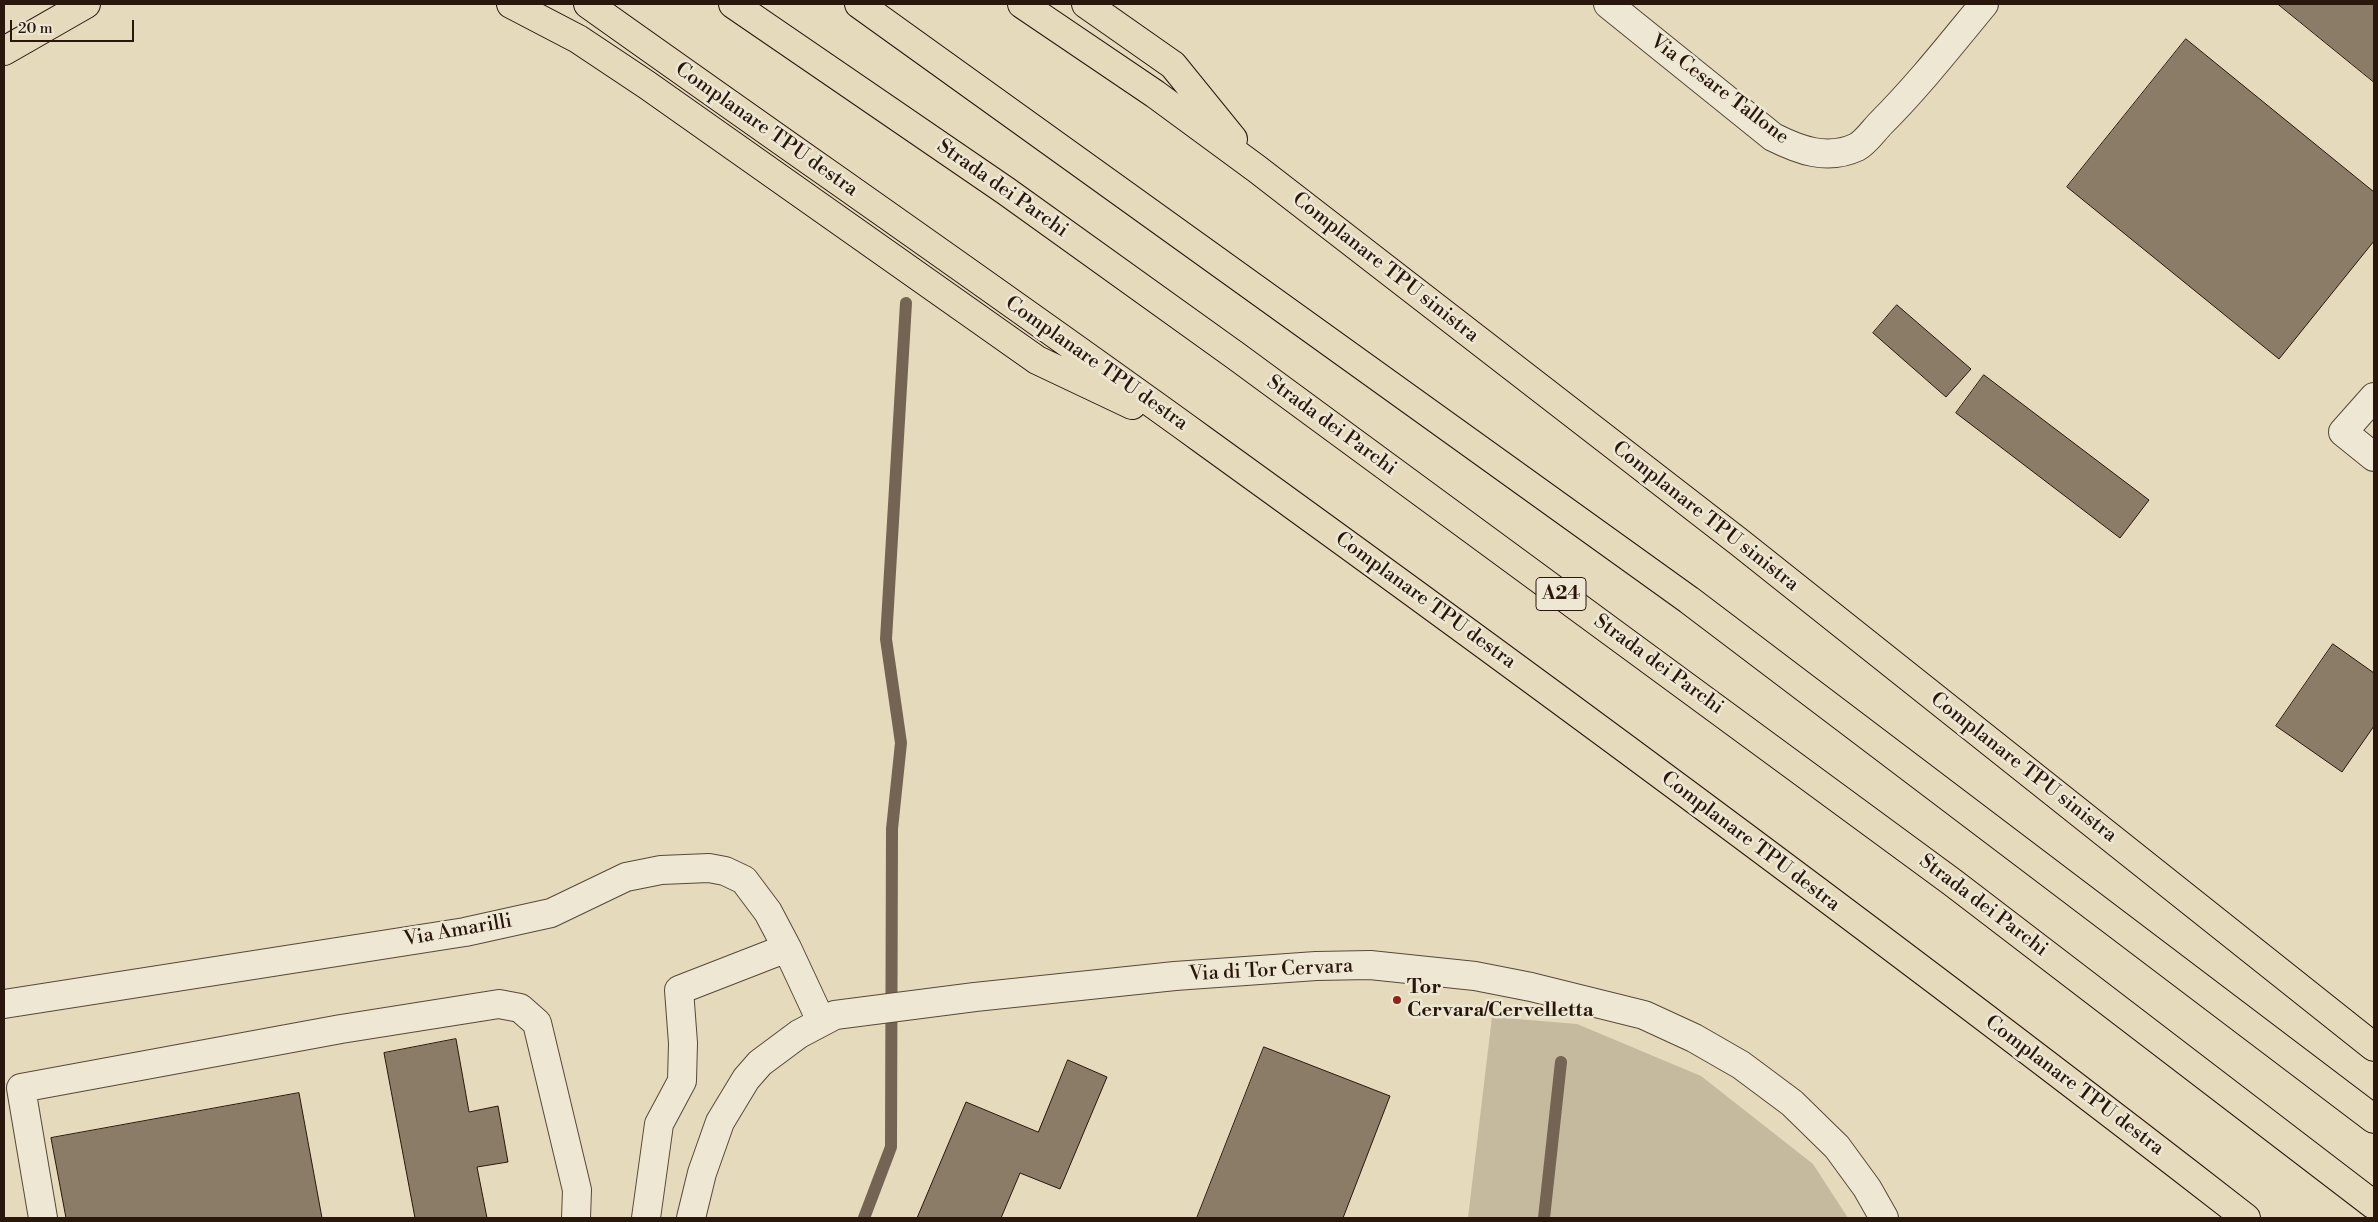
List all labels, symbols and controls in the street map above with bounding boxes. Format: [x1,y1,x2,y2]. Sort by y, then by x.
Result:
scale bar [12,10,136,42]
text: 20 m [18,19,53,38]
street label: Via Cesare Tallone [1645,30,1793,150]
street label: Complanare TPU destra [670,58,862,202]
street label: Strada dei Parchi [932,135,1072,243]
street label: Complanare TPU sinistra [1287,188,1483,348]
street label: Complanare TPU destra [1000,292,1192,436]
street label: Strada dei Parchi [1261,371,1401,481]
street label: Complanare TPU sinistra [1607,437,1803,597]
street label: Complanare TPU destra [1330,527,1520,675]
road number: A24 [1536,578,1586,610]
street label: Strada dei Parchi [1588,610,1728,720]
street label: Complanare TPU sinistra [1925,688,2121,848]
street label: Complanare TPU destra [1656,767,1844,917]
street label: Strada dei Parchi [1914,850,2052,962]
street label: Via Amarilli [402,910,514,952]
street label: Via di Tor Cervara [1188,955,1354,987]
place label: Tor Cervara/Cervelletta [1407,976,1594,1023]
marker: Tor Cervara/Cervelletta [1391,994,1403,1006]
street label: Complanare TPU destra [1980,1011,2168,1161]

